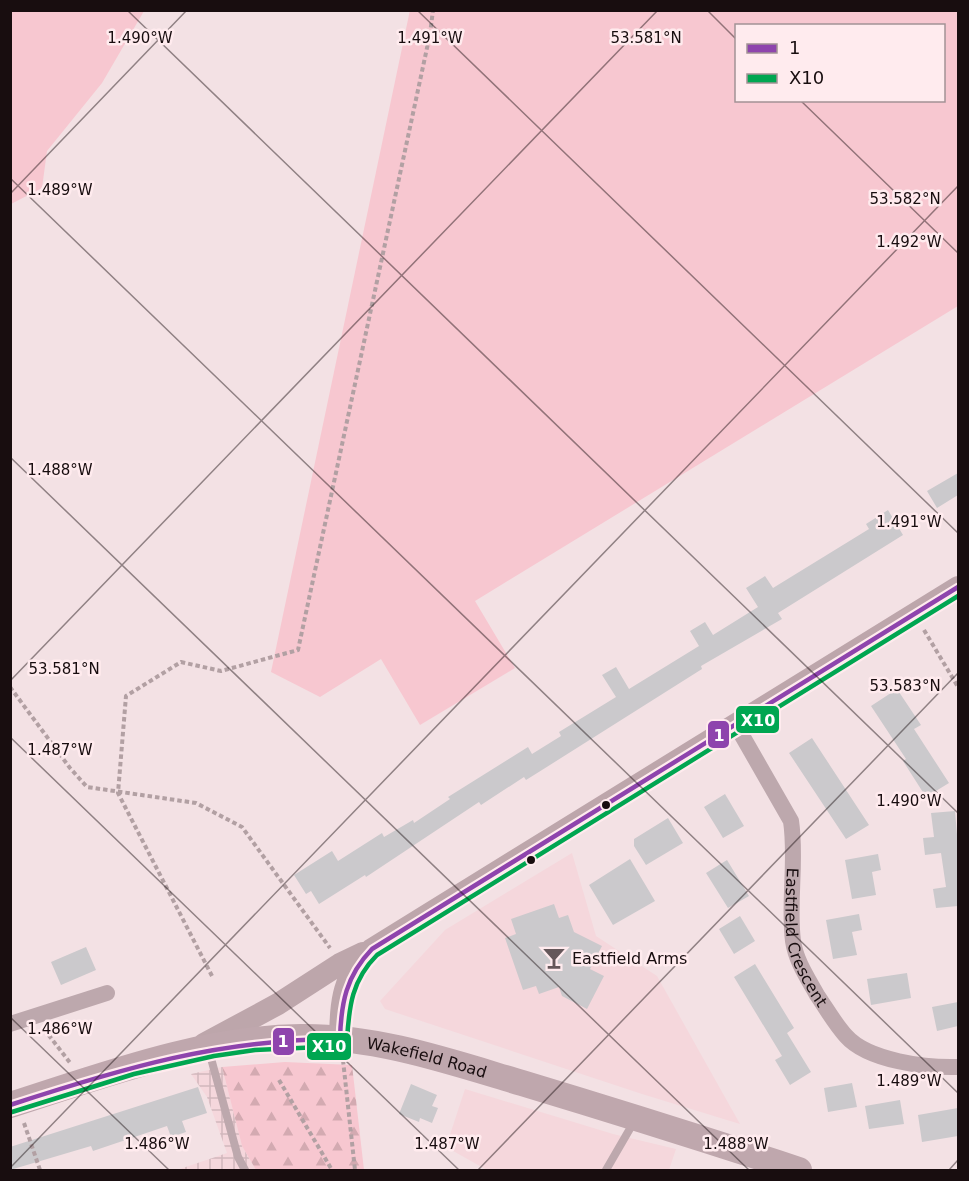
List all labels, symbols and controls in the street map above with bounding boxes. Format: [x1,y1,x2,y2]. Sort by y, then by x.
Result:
legend [735,24,945,102]
text: 1.490°W [107,29,173,47]
text: 1.491°W [397,29,463,47]
text: 53.581°N [610,29,682,47]
text: 1 [789,37,800,58]
text: X10 [789,67,824,88]
text: 1.489°W [27,181,93,199]
text: 53.582°N [869,190,941,208]
text: 1.492°W [876,233,942,251]
text: 1.488°W [27,461,93,479]
text: 1.491°W [876,513,942,531]
text: 53.581°N [28,660,100,678]
text: 53.583°N [869,677,941,695]
line badge: X10 [735,705,780,734]
text: X10 [741,711,775,730]
line badge: 1 [707,720,730,749]
text: 1 [713,726,725,745]
text: 1.487°W [27,741,93,759]
text: 1.490°W [876,792,942,810]
unlabelled marker [600,799,612,811]
unlabelled marker [525,854,537,866]
street label: Eastfield Crescent [781,867,831,1010]
bar icon: Eastfield Arms [541,945,567,971]
place label: Eastfield Arms [572,949,687,968]
text: 1.486°W [27,1020,93,1038]
line badge: 1 [272,1027,295,1056]
text: 1 [277,1032,289,1051]
line badge: X10 [306,1032,352,1061]
street label: Wakefield Road [365,1033,489,1082]
text: X10 [312,1037,346,1056]
text: 1.489°W [876,1072,942,1090]
text: 1.486°W [124,1135,190,1153]
text: 1.487°W [414,1135,480,1153]
text: 1.488°W [703,1135,769,1153]

